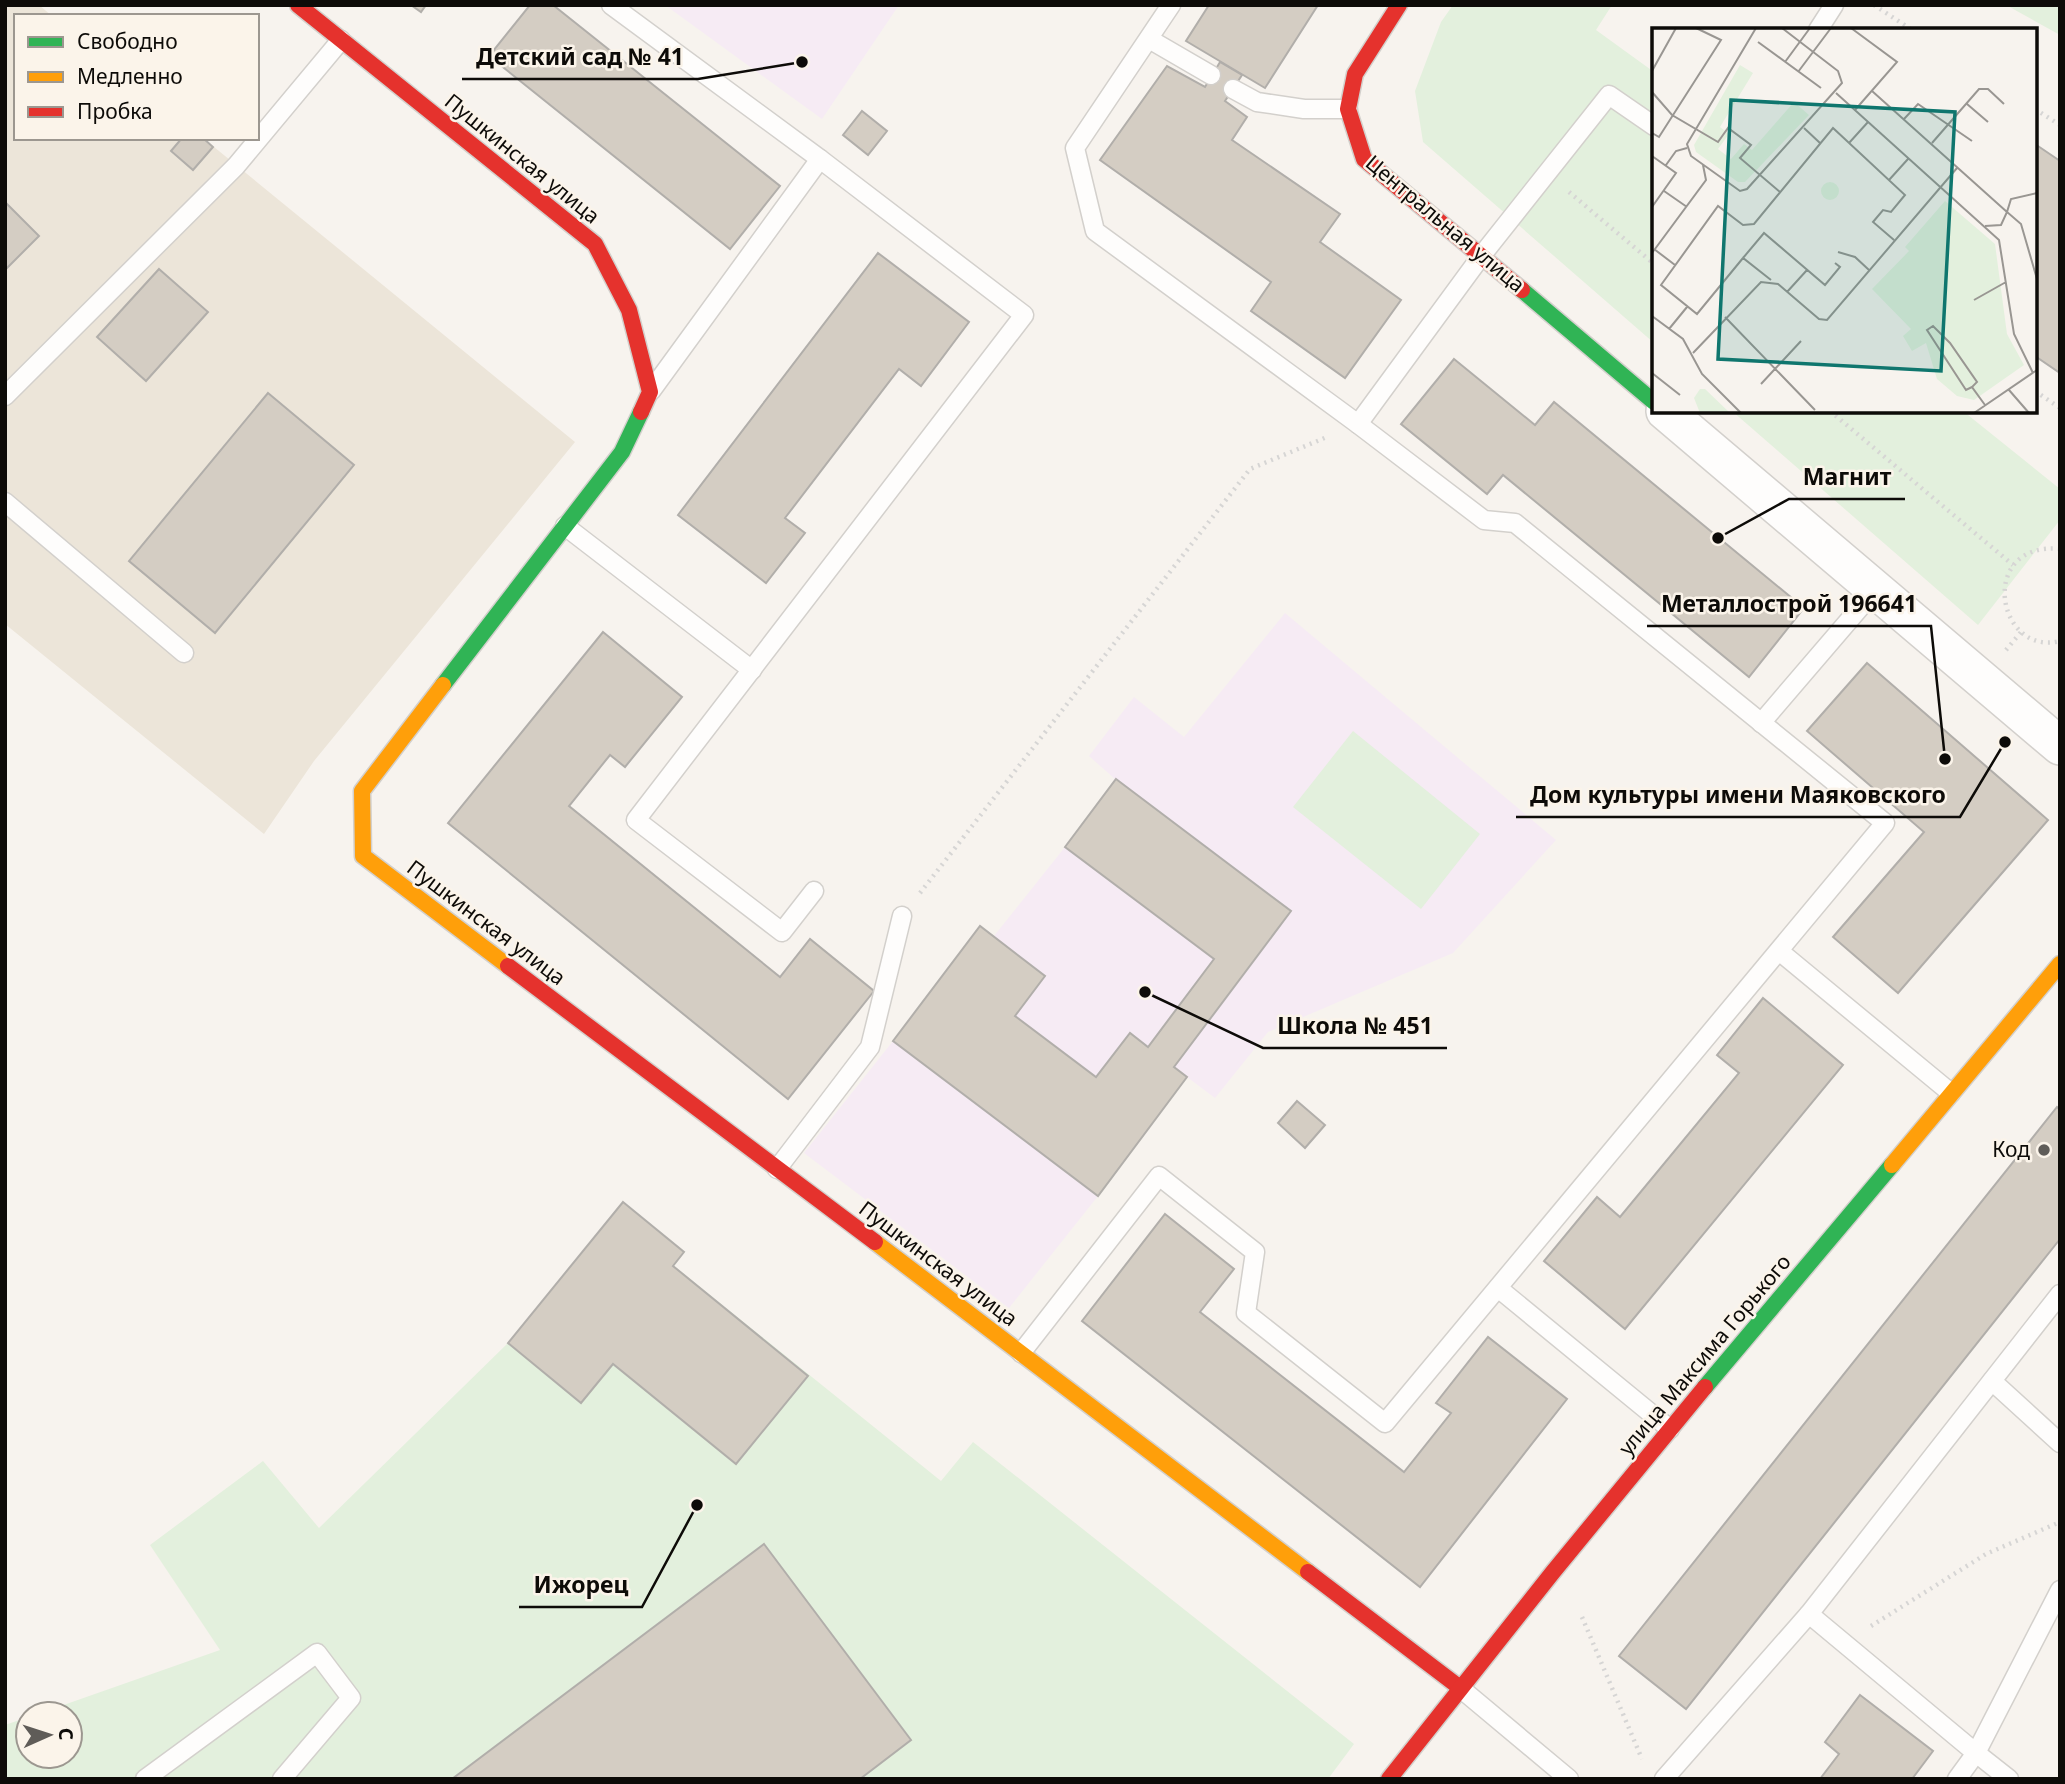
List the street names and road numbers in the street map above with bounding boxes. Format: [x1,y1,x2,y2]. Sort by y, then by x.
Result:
street label: Пушкинская улица [439,87,606,229]
street label: Центральная улица [1360,148,1531,298]
street label: Пушкинская улица [402,853,572,991]
street label: Пушкинская улица [854,1194,1024,1332]
street label: улица Максима Горького [1612,1248,1797,1461]

